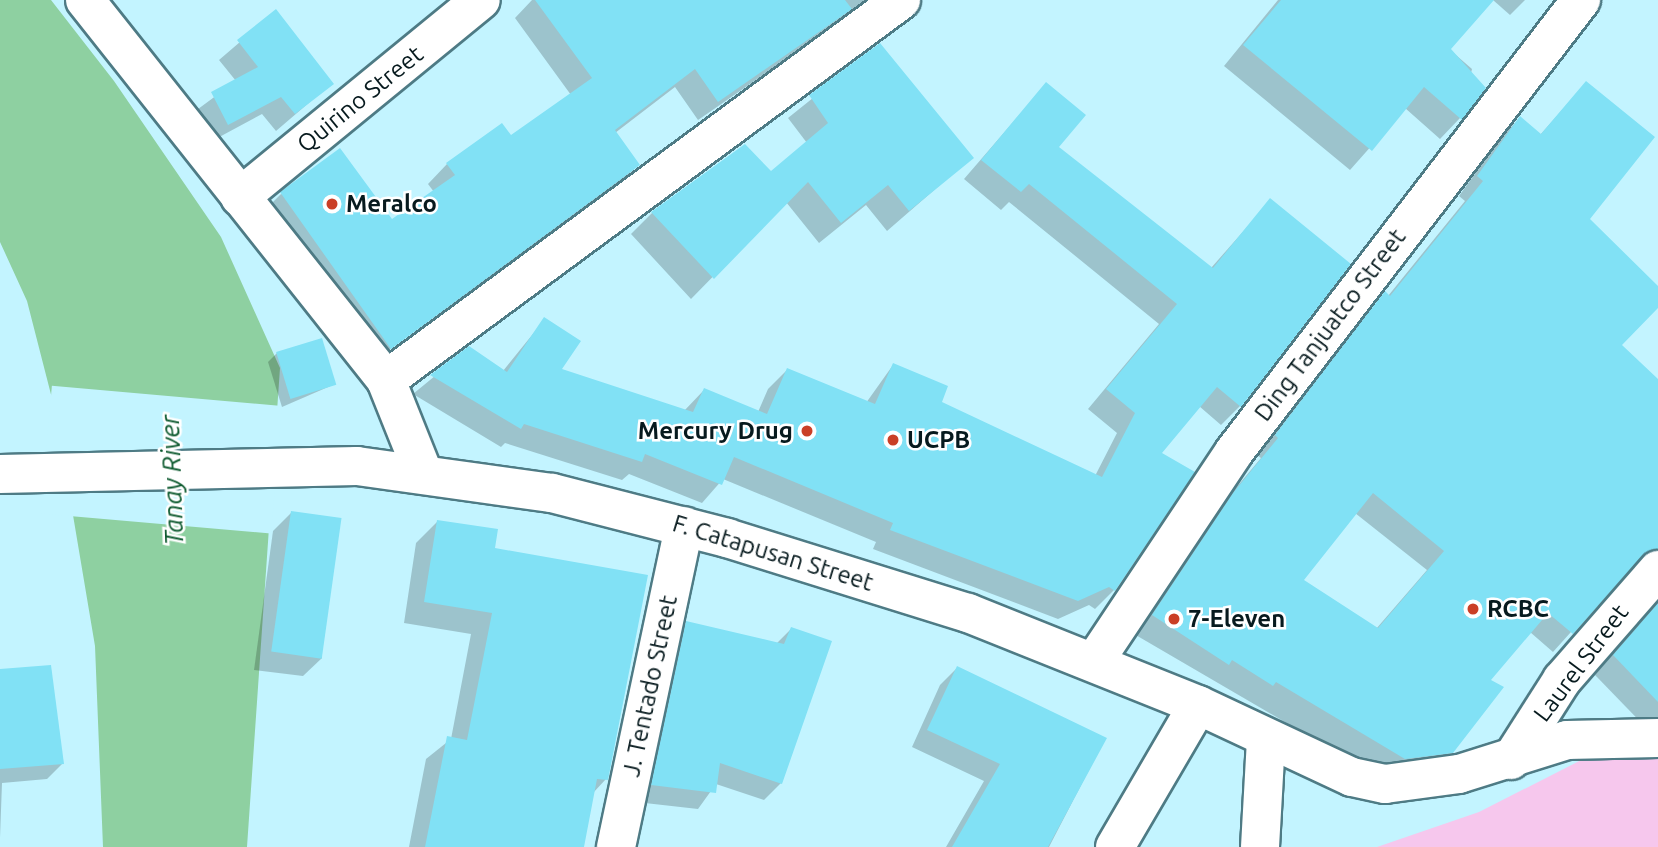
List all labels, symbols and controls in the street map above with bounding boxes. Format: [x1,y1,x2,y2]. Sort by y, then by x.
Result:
street label: Quirino Street [291,40,429,158]
place label: Meralco [346,190,437,218]
marker: Meralco [324,196,340,212]
street label: Ding Tanjuatco Street [1248,223,1412,427]
water label: Tanay River [154,414,190,546]
place label: Mercury Drug [638,417,793,445]
marker: Mercury Drug [799,423,815,439]
place label: UCPB [907,426,970,454]
marker: UCPB [885,432,901,448]
street label: F. Catapusan Street [669,509,877,597]
street label: J. Tentado Street [617,593,683,779]
place label: RCBC [1487,595,1549,623]
street label: Laurel Street [1528,599,1634,727]
marker: RCBC [1465,601,1481,617]
place label: 7-Eleven [1188,605,1285,633]
marker: 7-Eleven [1166,611,1182,627]

